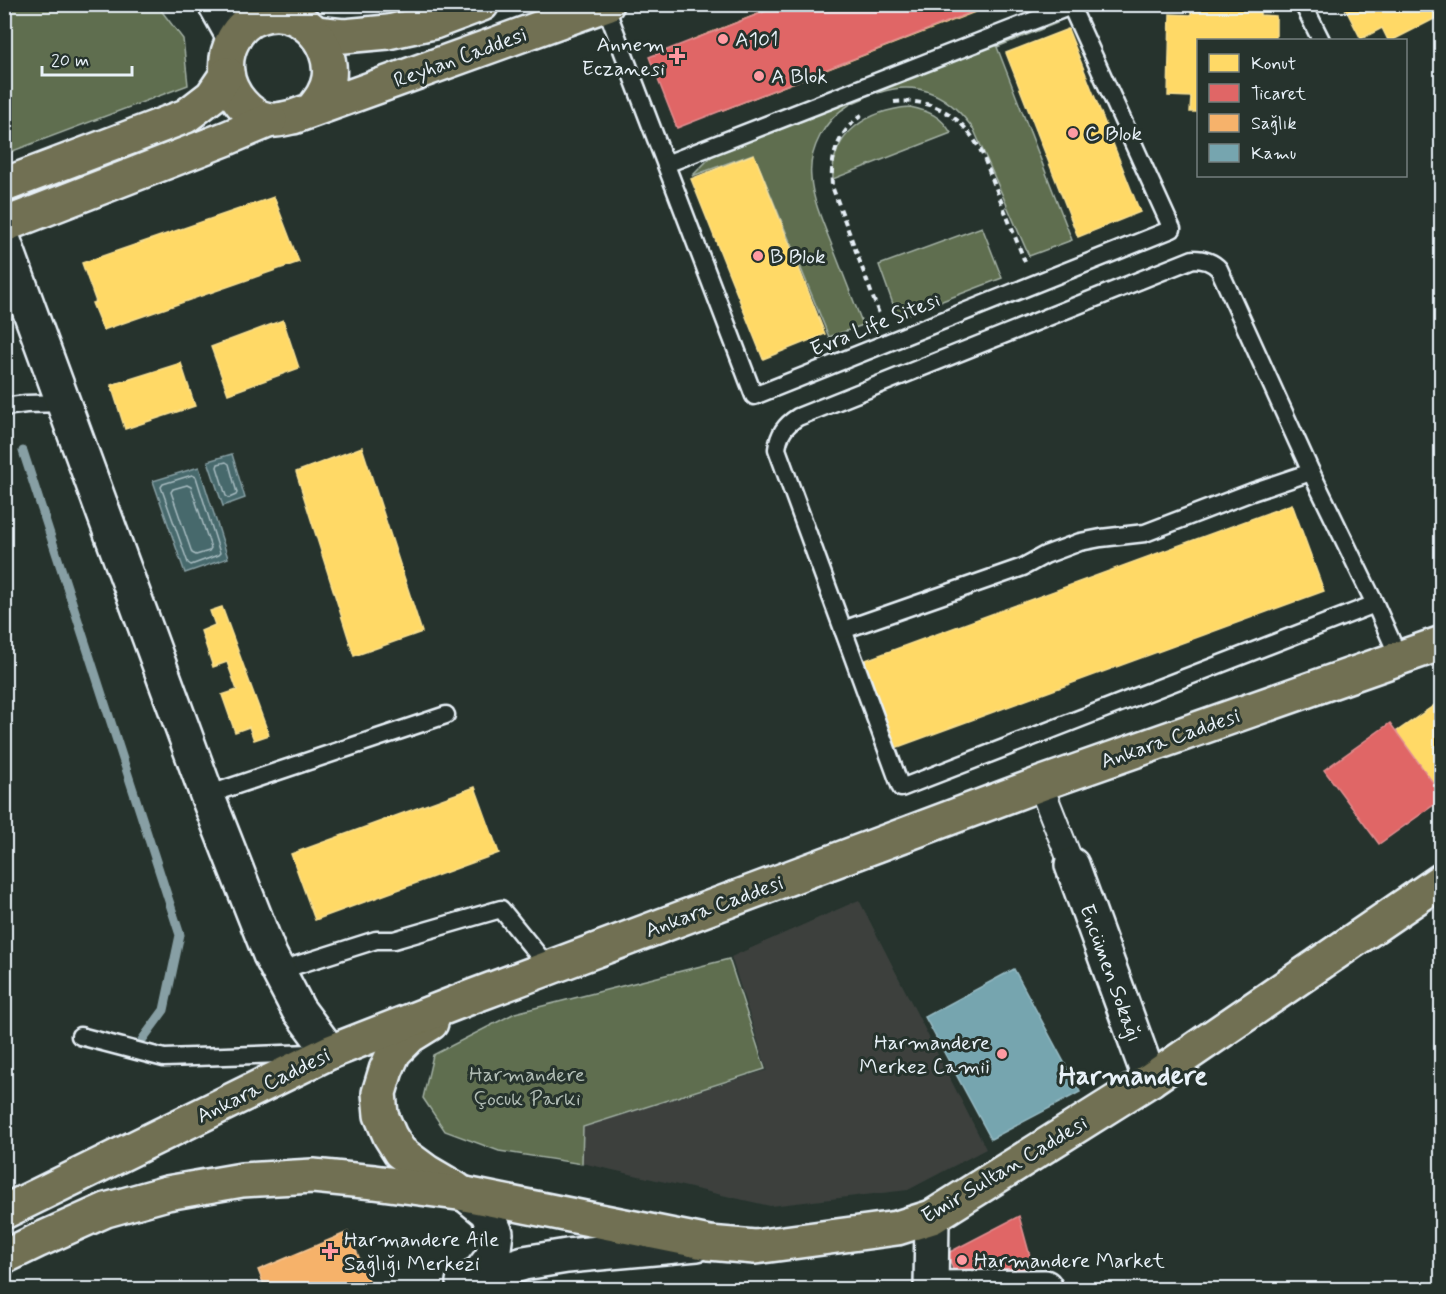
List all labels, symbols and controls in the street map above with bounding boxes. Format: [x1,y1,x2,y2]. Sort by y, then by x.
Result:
street label: Reyhan Caddesi [390,21,531,95]
place label: A101 [735,26,778,54]
place label: Annem Eczanesi [582,31,665,83]
marker: A101 [716,32,730,46]
scale bar [42,39,132,77]
legend [1197,39,1407,177]
text: 20 m [51,49,89,73]
marker: Annem Eczanesi [670,49,684,63]
text: Konut [1251,52,1296,76]
place label: A Blok [771,63,828,91]
marker: A Blok [752,69,766,83]
text: Ticaret [1251,82,1307,106]
text: Sağlık [1251,112,1297,136]
place label: C Blok [1085,120,1143,148]
marker: C Blok [1066,126,1080,140]
text: Kamu [1251,142,1296,166]
place label: B Blok [770,243,826,271]
marker: B Blok [751,249,765,263]
street label: Evra Life Sitesi [806,286,945,364]
street label: Ankara Caddesi [1097,702,1244,776]
street label: Ankara Caddesi [641,869,788,945]
street label: Encümen Sokağı [1072,900,1148,1046]
place label: Harmandere Merkez Camii [859,1029,990,1081]
street label: Ankara Caddesi [192,1041,335,1130]
marker: Harmandere Merkez Camii [995,1047,1009,1061]
district label: Harmandere [1058,1059,1208,1094]
park label: Harmandere Çocuk Parki [469,1061,585,1113]
street label: Emir Sultan Caddesi [916,1109,1093,1230]
place label: Harmandere Aile Sağlığı Merkezi [344,1226,499,1278]
marker: Harmandere Aile Sağlığı Merkezi [321,1242,339,1260]
place label: Harmandere Market [974,1247,1165,1275]
marker: Harmandere Market [955,1253,969,1267]

